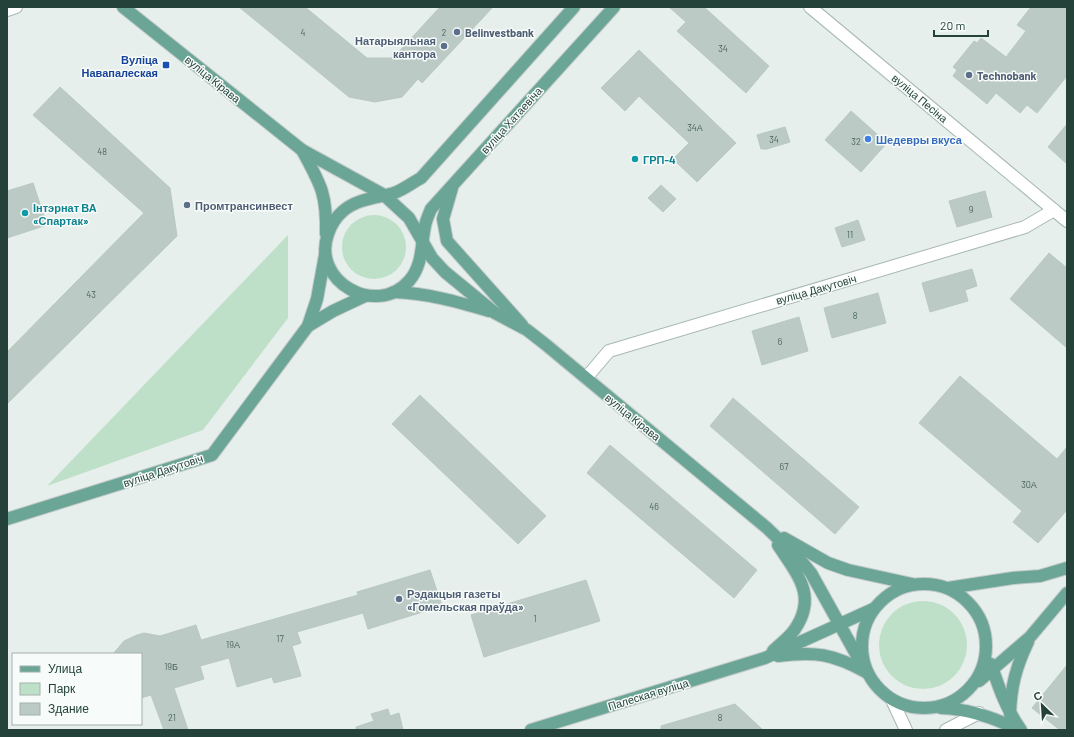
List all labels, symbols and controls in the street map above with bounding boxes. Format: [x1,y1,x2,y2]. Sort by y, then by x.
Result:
scale bar [934,12,988,38]
text: 20 m [940,18,966,32]
place label: Belinvestbank [465,26,534,39]
house number: 4 [301,27,306,38]
house number: 2 [442,27,447,38]
marker: Belinvestbank [452,27,462,37]
place label: Натарыяльная кантора [355,34,437,60]
marker: Натарыяльная кантора [439,41,449,51]
house number: 34 [718,43,728,54]
place label: Вуліца Навапалеская [81,53,159,79]
street label: вуліца Кірава [183,53,244,106]
marker: Вуліца Навапалеская [161,60,171,70]
place label: Technobank [977,69,1037,82]
marker: Technobank [964,70,974,80]
street label: вуліца Песіна [890,71,951,126]
street label: вуліца Хатаевіча [478,83,545,156]
house number: 34А [687,122,703,133]
place label: Шедевры вкуса [876,133,963,146]
house number: 34 [769,134,779,145]
marker: Шедевры вкуса [863,134,873,144]
house number: 32 [851,136,861,147]
house number: 48 [97,146,107,157]
place label: ГРП-4 [643,153,676,166]
marker: ГРП-4 [630,154,640,164]
place label: Промтрансинвест [195,199,293,212]
marker: Промтрансинвест [182,200,192,210]
place label: Інтэрнат ВА «Спартак» [33,201,97,227]
house number: 9 [969,204,974,215]
marker: Інтэрнат ВА «Спартак» [20,208,30,218]
house number: 11 [847,229,853,240]
street label: вуліца Дакутовіч [774,271,858,307]
house number: 43 [86,289,96,300]
house number: 8 [853,310,858,321]
house number: 6 [778,336,783,347]
street label: вуліца Кірава [603,391,664,444]
street label: вуліца Дакутовіч [121,451,205,489]
house number: 67 [780,461,789,472]
house number: 30А [1021,479,1037,490]
house number: 46 [649,501,659,512]
place label: Рэдакцыя газеты «Гомельская праўда» [407,587,524,613]
marker: Рэдакцыя газеты «Гомельская праўда» [394,594,404,604]
house number: 1 [533,613,537,624]
house number: 17 [276,633,284,644]
house number: 19А [226,639,240,650]
legend [12,653,142,725]
text: Улица [48,661,82,676]
house number: 19Б [164,661,178,672]
street label: Палеская вуліца [606,675,691,712]
text: Парк [48,681,76,696]
north arrow [1022,685,1062,725]
text: С [1031,688,1044,703]
text: Здание [48,701,89,716]
house number: 21 [168,712,176,723]
house number: 8 [718,712,723,723]

